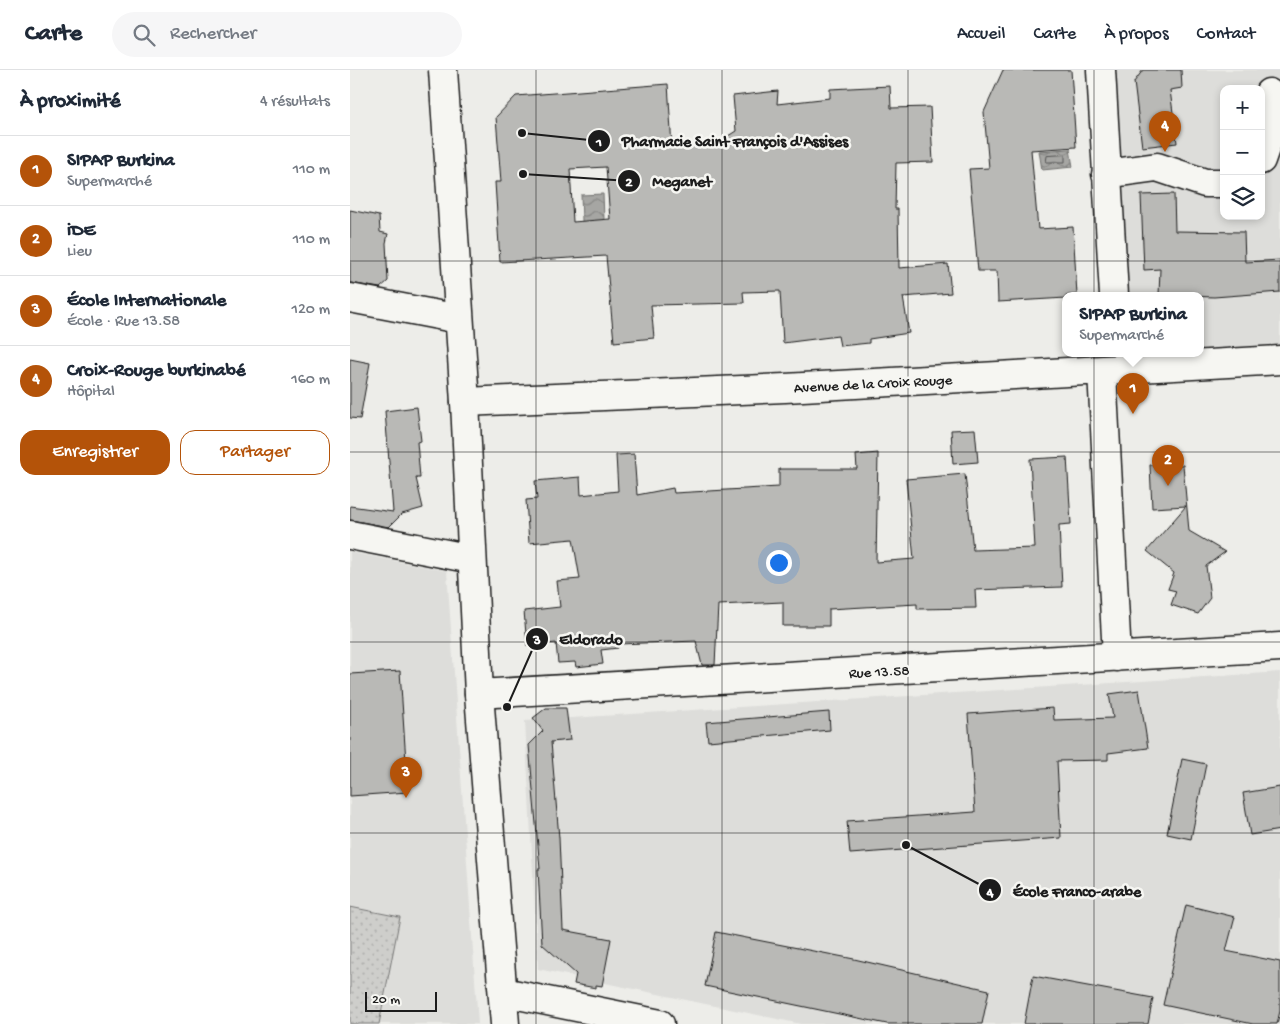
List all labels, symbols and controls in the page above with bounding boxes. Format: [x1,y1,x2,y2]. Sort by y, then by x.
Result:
search box [112,12,462,57]
text: Carte [25,20,82,49]
icon: search [130,21,158,49]
text: Rechercher [170,23,256,46]
text: Accueil [957,24,1005,45]
text: Carte [1033,24,1076,45]
text: À propos [1104,24,1169,45]
text: Contact [1197,24,1255,45]
map controls [1220,85,1265,220]
button: + [1220,85,1265,130]
text: À proximité [20,90,121,115]
text: 4 résultats [260,93,330,112]
pin: 4 [1149,111,1181,152]
callout: Pharmacie Saint François d'Assises [586,125,858,156]
button: − [1220,130,1265,175]
text: 1 [595,134,602,152]
text: Pharmacie Saint François d'Assises [621,134,849,153]
text: SIPAP Burkina [67,150,175,173]
text: 1 [33,161,39,180]
text: 110 m [293,161,330,180]
callout: Meganet [617,165,721,196]
text: Supermarché [67,173,152,192]
text: 2 [625,174,633,192]
text: Meganet [652,174,713,193]
button: layers [1220,175,1265,220]
text: iDE [67,220,95,243]
text: 2 [32,231,40,250]
text: 110 m [293,231,330,250]
text: Lieu [67,243,92,262]
text: École Internationale [67,290,226,313]
popup [1062,292,1204,357]
text: 3 [32,301,40,320]
text: 120 m [291,301,330,320]
text: SIPAP Burkina [1079,304,1187,327]
text: École · Rue 13.58 [67,313,180,332]
text: Supermarché [1079,327,1164,346]
text: Croix-Rouge burkinabé [67,360,245,383]
text: 4 [32,371,40,390]
text: 160 m [291,371,330,390]
street label: Avenue de la Croix Rouge [793,372,953,398]
pin: 1 [1117,373,1149,414]
text: Hôpital [67,383,115,402]
button: Enregistrer [20,430,170,475]
button: Partager [180,430,330,475]
pin: 2 [1152,445,1184,486]
your location [766,550,792,576]
callout: Eldorado [525,623,633,654]
text: 3 [532,632,541,650]
text: Eldorado [559,632,623,651]
street label: Rue 13.58 [848,662,910,684]
pin: 3 [390,757,422,798]
callout: École Franco-arabe [978,875,1151,906]
text: École Franco-arabe [1013,883,1142,903]
text: 4 [985,884,994,902]
scale bar [365,989,438,1012]
text: 20 m [372,992,400,1009]

